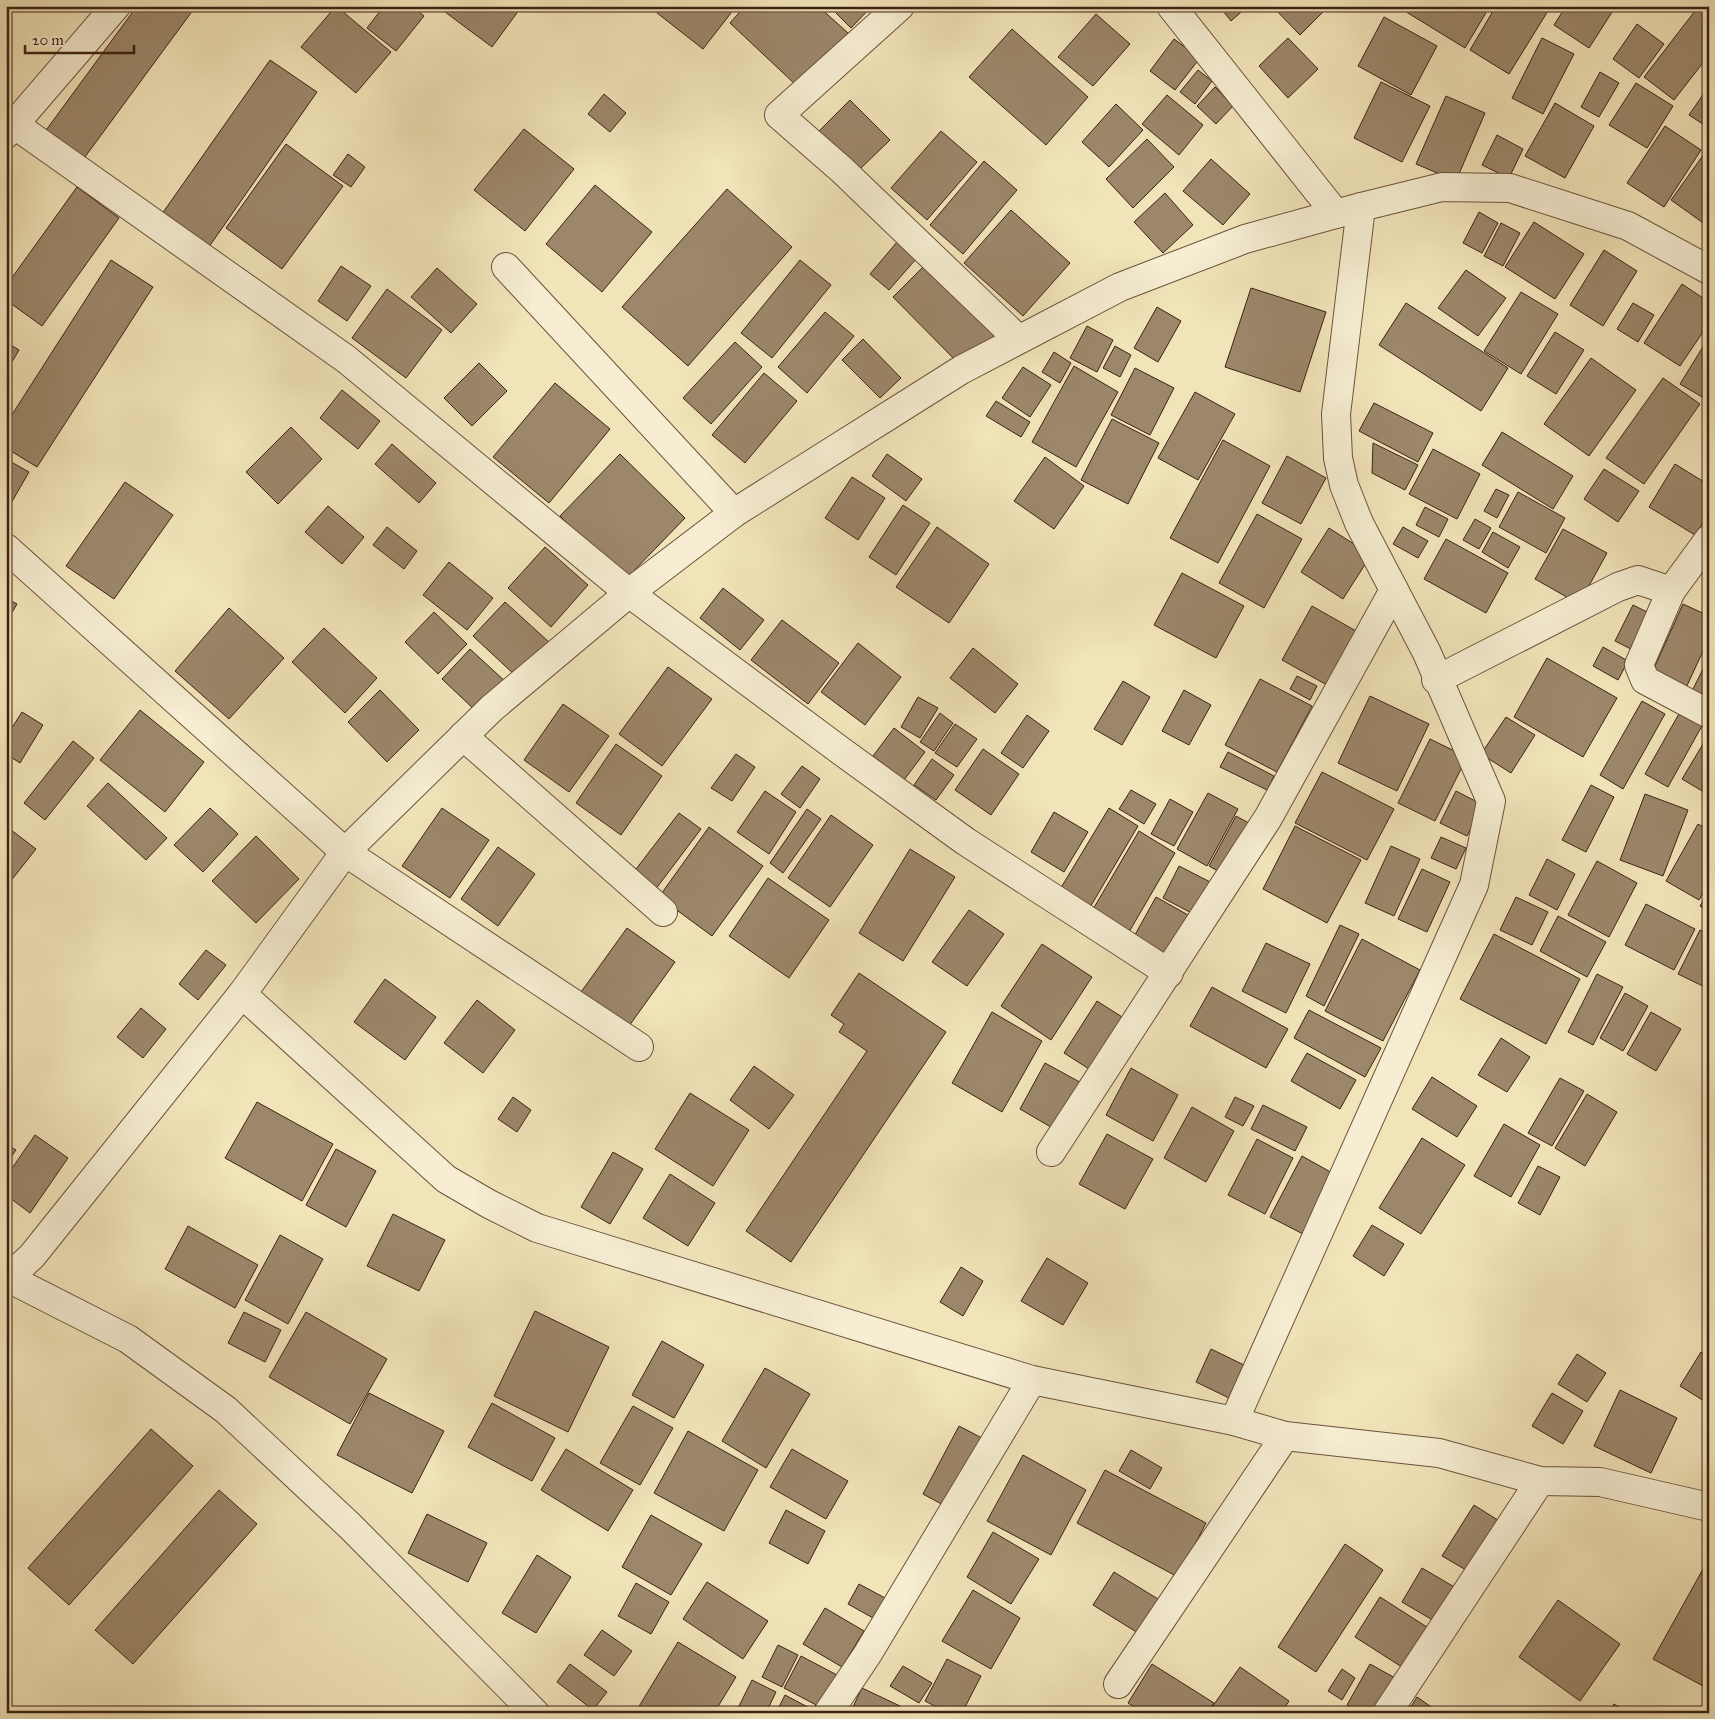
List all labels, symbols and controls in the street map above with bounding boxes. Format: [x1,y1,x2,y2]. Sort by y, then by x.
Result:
scale bar [25,22,134,54]
text: 20 m [32,31,64,49]

